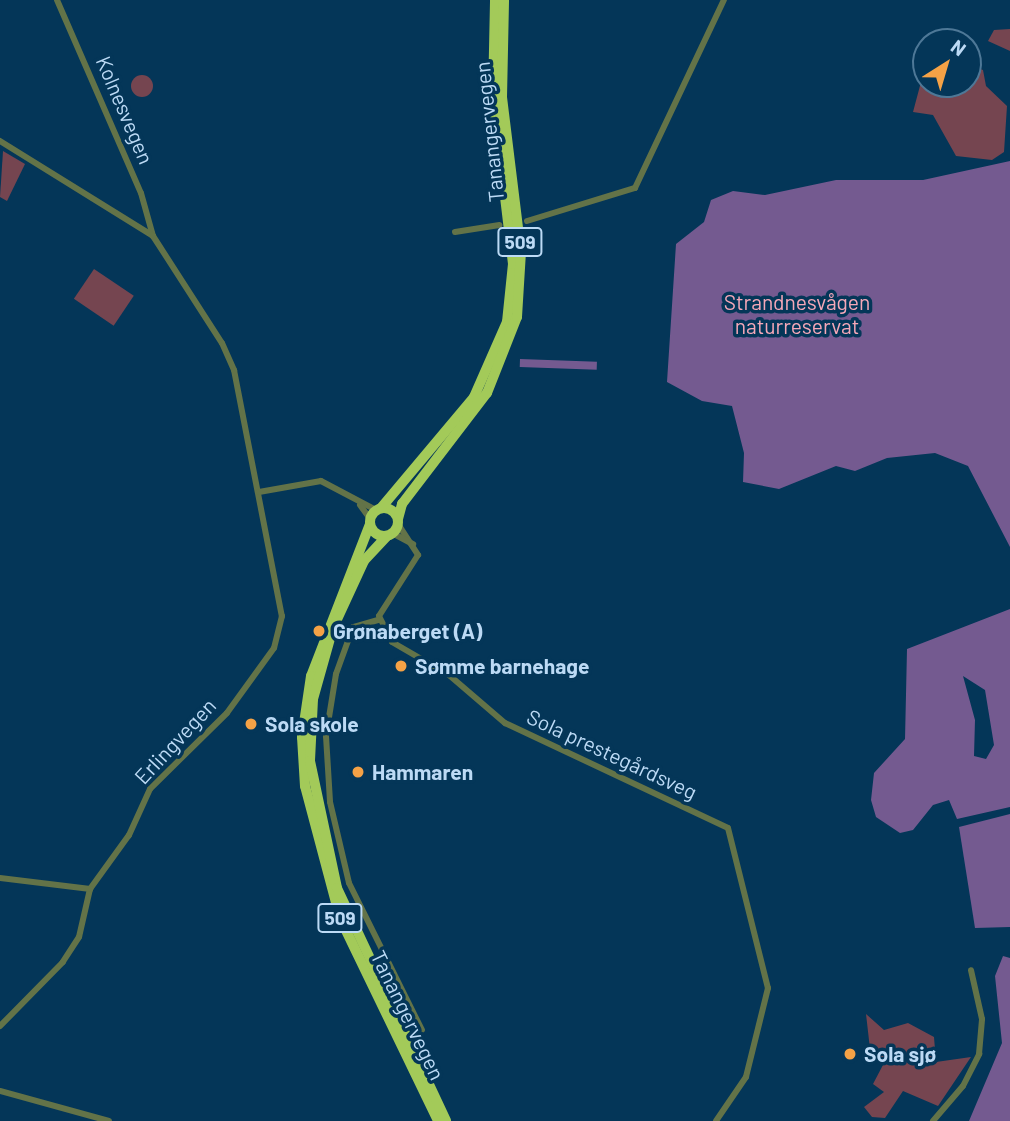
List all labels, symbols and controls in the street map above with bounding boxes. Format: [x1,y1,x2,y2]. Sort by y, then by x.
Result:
north arrow [912,28,982,98]
text: N [947,34,971,60]
street label: Kolnesvegen [91,52,159,168]
street label: Tanangervegen [469,61,509,203]
road number: 509 [497,226,543,258]
park label: Strandnesvågen naturreservat [724,289,870,339]
place label: Grønaberget (A) [333,618,482,644]
marker: Grønaberget (A) [311,623,327,639]
place label: Sømme barnehage [415,653,589,679]
marker: Sømme barnehage [393,658,409,674]
street label: Erlingvegen [129,693,221,789]
street label: Sola prestegårdsveg [523,704,701,804]
place label: Sola skole [265,711,359,737]
marker: Sola skole [243,716,259,732]
place label: Hammaren [372,759,473,785]
marker: Hammaren [350,764,366,780]
road number: 509 [317,902,363,934]
street label: Tanangervegen [366,946,450,1084]
place label: Sola sjø [864,1041,936,1067]
marker: Sola sjø [842,1046,858,1062]

